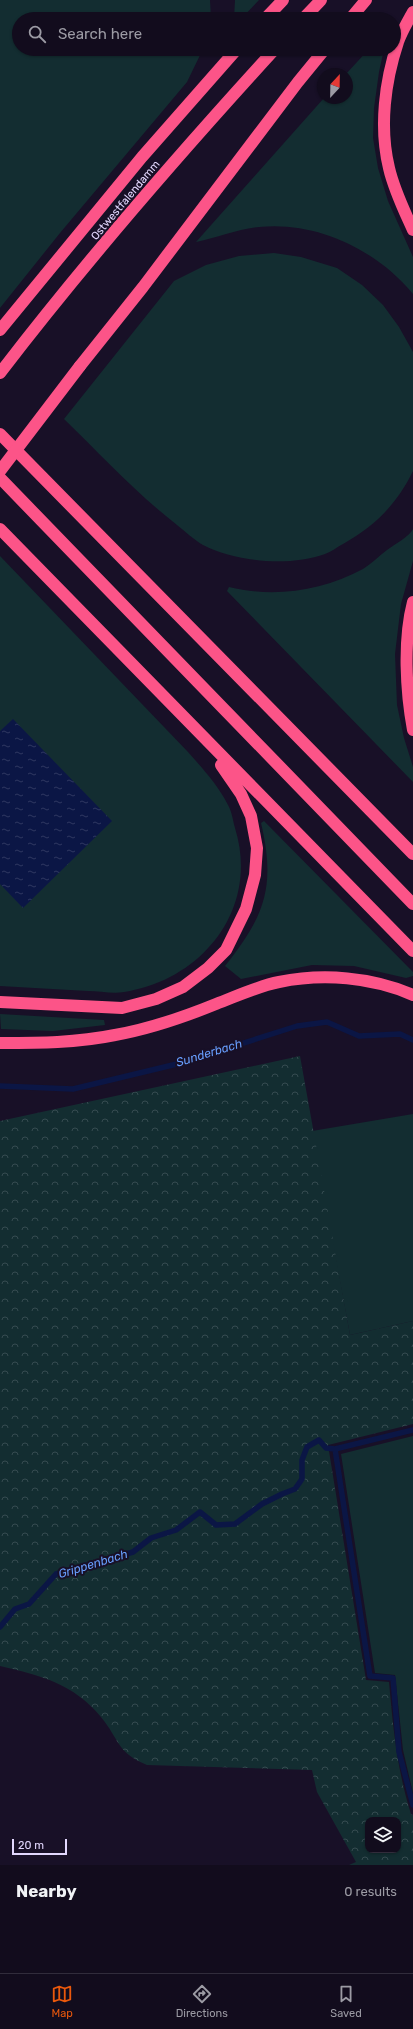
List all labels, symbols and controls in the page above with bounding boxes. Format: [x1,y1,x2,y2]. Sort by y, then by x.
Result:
search box [12,12,401,56]
icon: search [26,23,48,45]
text: Search here [58,25,142,43]
north arrow [317,68,353,104]
street label: Ostwestfalendamm [88,158,163,243]
water label: Sunderbach [174,1036,244,1070]
water label: Grippenbach [57,1547,129,1581]
map controls [365,1817,401,1853]
button: layers [365,1817,401,1853]
scale bar [12,1837,67,1856]
text: 20 m [18,1839,44,1852]
text: Nearby [16,1881,77,1901]
text: 0 results [344,1884,397,1899]
tab: Map [51,1983,73,2020]
tab: Directions [176,1983,228,2020]
tab: Saved [330,1983,362,2020]

